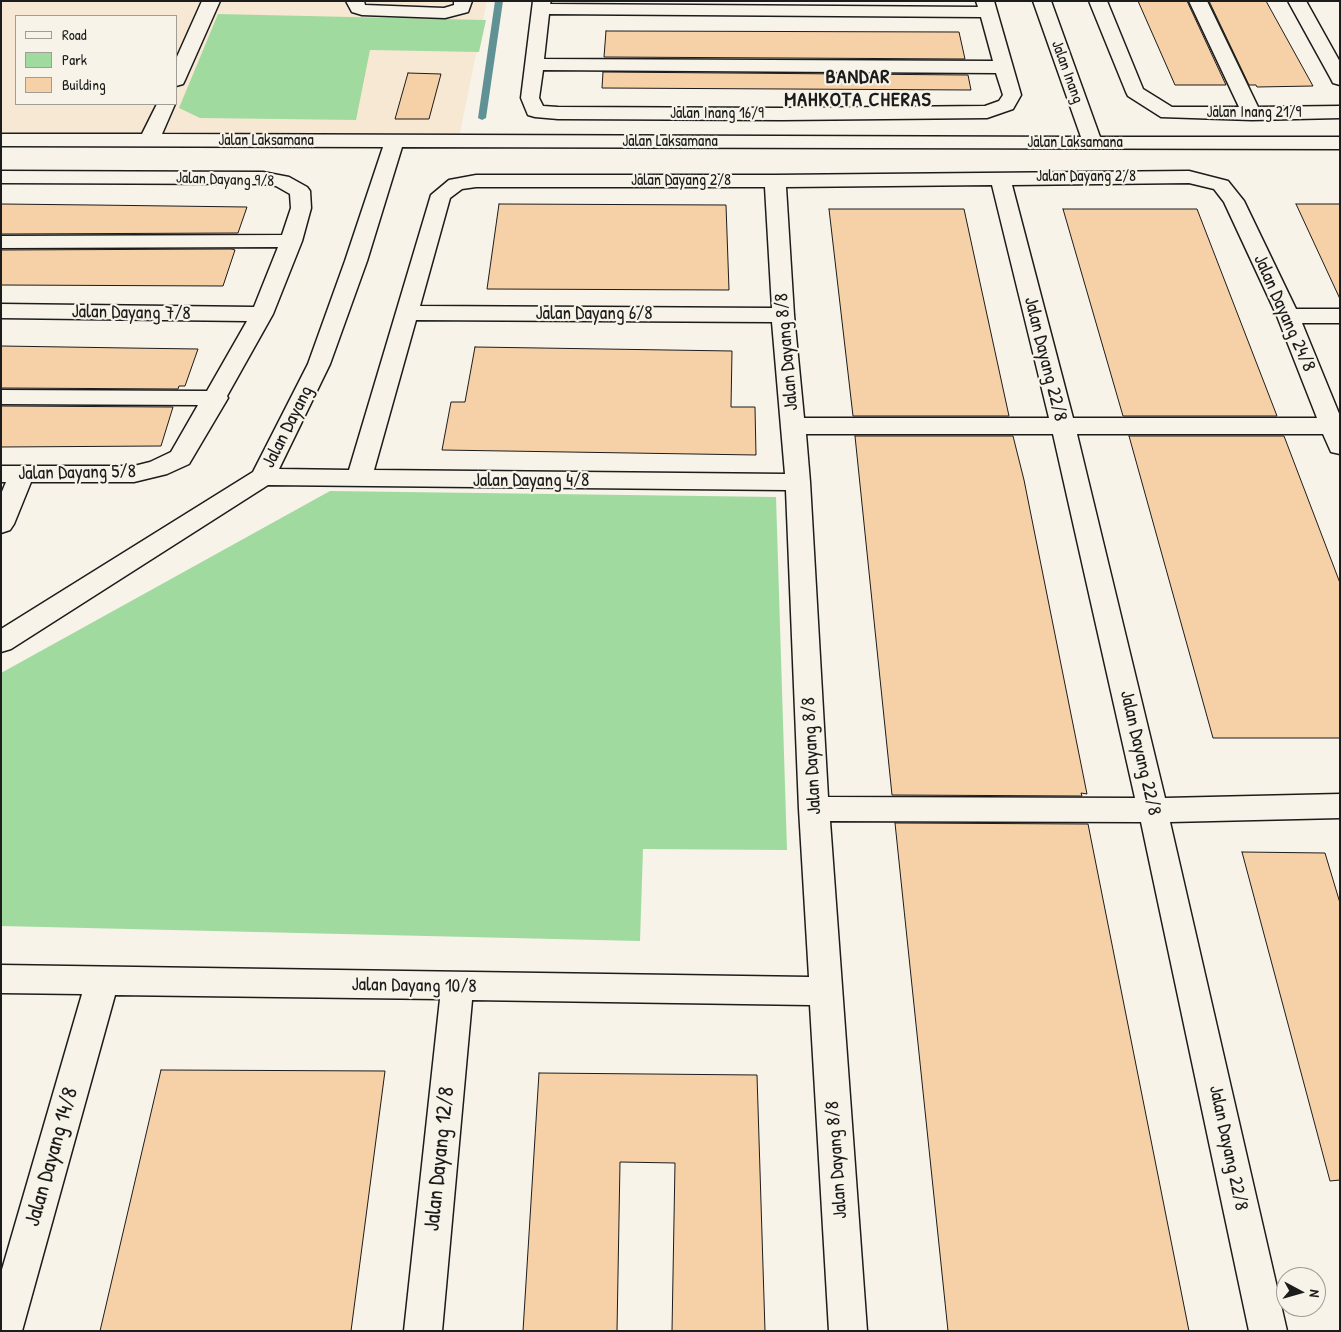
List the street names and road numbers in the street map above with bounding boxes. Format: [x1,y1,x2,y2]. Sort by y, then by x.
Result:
street label: Jalan Inang [1047,38,1087,106]
street label: Jalan Inang 21/9 [1207,103,1301,123]
street label: Jalan Inang 16/9 [670,104,764,124]
street label: Jalan Laksamana [218,131,314,151]
street label: Jalan Laksamana [622,132,718,152]
street label: Jalan Laksamana [1027,133,1123,153]
street label: Jalan Dayang 2/8 [1036,167,1136,187]
street label: Jalan Dayang 9/8 [176,169,274,191]
street label: Jalan Dayang 2/8 [631,171,731,191]
street label: Jalan Dayang 24/8 [1248,251,1320,375]
street label: Jalan Dayang 8/8 [771,292,803,412]
street label: Jalan Dayang 22/8 [1019,294,1071,424]
street label: Jalan Dayang 7/8 [71,301,191,325]
street label: Jalan Dayang 6/8 [535,303,653,325]
street label: Jalan Dayang [258,382,318,472]
street label: Jalan Dayang 5/8 [18,461,136,485]
street label: Jalan Dayang 4/8 [473,470,589,492]
street label: Jalan Dayang 22/8 [1115,688,1165,818]
street label: Jalan Dayang 8/8 [798,697,826,815]
street label: Jalan Dayang 10/8 [351,974,477,998]
street label: Jalan Dayang 22/8 [1204,1083,1252,1213]
street label: Jalan Dayang 14/8 [20,1085,84,1229]
street label: Jalan Dayang 12/8 [419,1085,461,1233]
street label: Jalan Dayang 8/8 [822,1100,852,1220]

